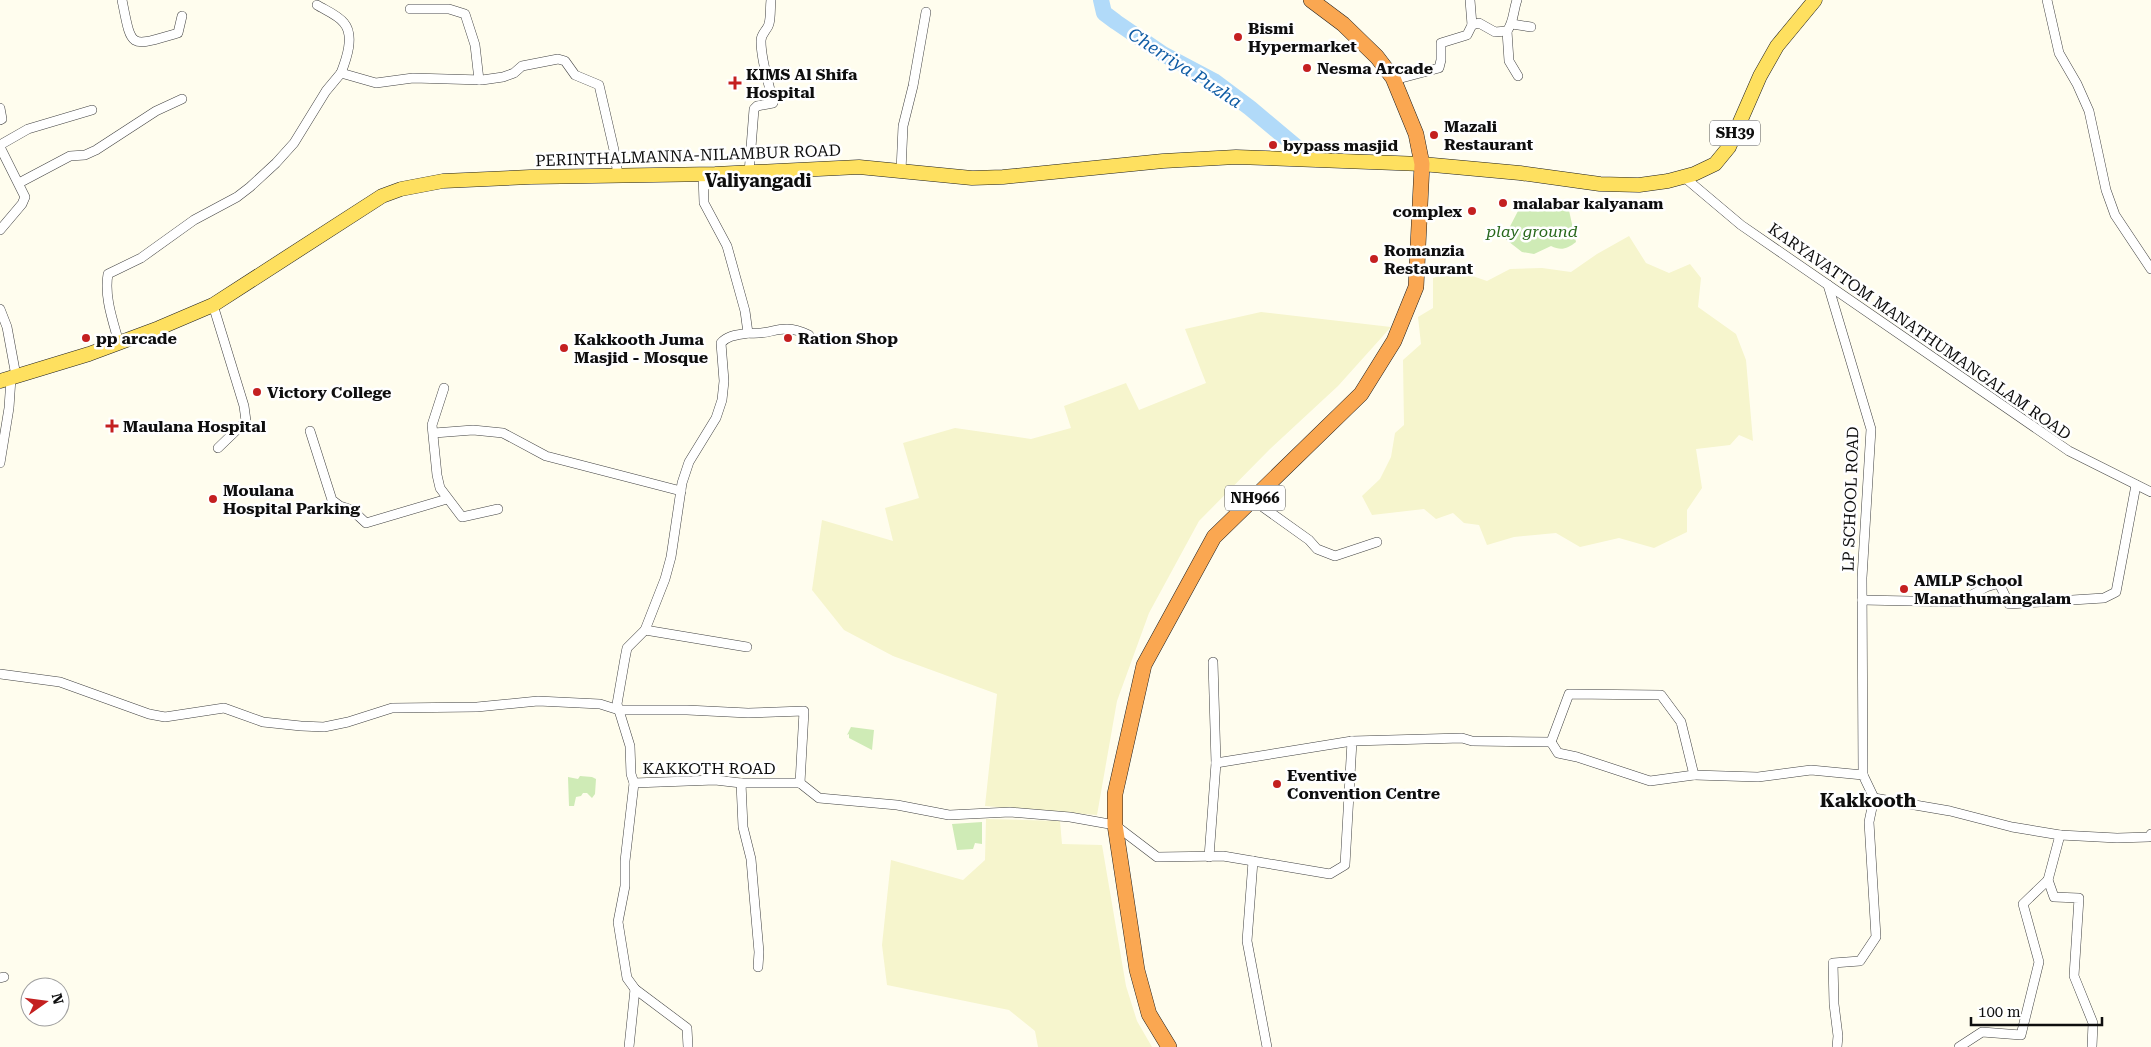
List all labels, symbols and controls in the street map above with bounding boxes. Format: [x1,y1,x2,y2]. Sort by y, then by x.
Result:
place label: Bismi Hypermarket [1248,19,1357,56]
water label: Cherriya Puzha [1124,23,1246,112]
marker: Bismi Hypermarket [1232,31,1244,43]
place label: Nesma Arcade [1317,59,1433,78]
marker: Nesma Arcade [1301,62,1313,74]
place label: KIMS Al Shifa Hospital [746,65,858,102]
marker: KIMS Al Shifa Hospital [728,76,742,90]
place label: Mazali Restaurant [1444,117,1534,154]
road number: SH39 [1710,120,1760,146]
marker: Mazali Restaurant [1428,129,1440,141]
place label: bypass masjid [1283,136,1398,155]
marker: bypass masjid [1267,139,1279,151]
street label: PERINTHALMANNA-NILAMBUR ROAD [535,141,841,170]
district label: Valiyangadi [705,170,811,191]
place label: malabar kalyanam [1513,194,1664,213]
marker: malabar kalyanam [1497,197,1509,209]
place label: complex [1392,202,1463,221]
marker: complex [1466,205,1478,217]
street label: KARYAVATTOM MANATHUMANGALAM ROAD [1765,219,2075,444]
park label: play ground [1485,222,1578,241]
place label: Romanzia Restaurant [1384,241,1474,278]
marker: Romanzia Restaurant [1368,253,1380,265]
place label: pp arcade [96,329,177,348]
place label: Ration Shop [798,329,898,348]
place label: Kakkooth Juma Masjid - Mosque [574,330,708,367]
marker: pp arcade [80,332,92,344]
marker: Ration Shop [782,332,794,344]
marker: Kakkooth Juma Masjid - Mosque [558,342,570,354]
place label: Victory College [267,383,392,402]
marker: Victory College [251,386,263,398]
place label: Maulana Hospital [123,417,267,436]
marker: Maulana Hospital [105,419,119,433]
street label: LP SCHOOL ROAD [1838,426,1863,572]
place label: Moulana Hospital Parking [223,481,360,518]
road number: NH966 [1225,486,1285,510]
marker: Moulana Hospital Parking [207,493,219,505]
place label: AMLP School Manathumangalam [1914,571,2072,608]
marker: AMLP School Manathumangalam [1898,583,1910,595]
street label: KAKKOTH ROAD [642,759,776,778]
place label: Eventive Convention Centre [1287,766,1440,803]
marker: Eventive Convention Centre [1271,778,1283,790]
district label: Kakkooth [1820,789,1916,812]
north arrow [20,977,70,1027]
text: N [49,992,67,1006]
scale bar [1971,994,2102,1026]
text: 100 m [1978,1003,2021,1021]

